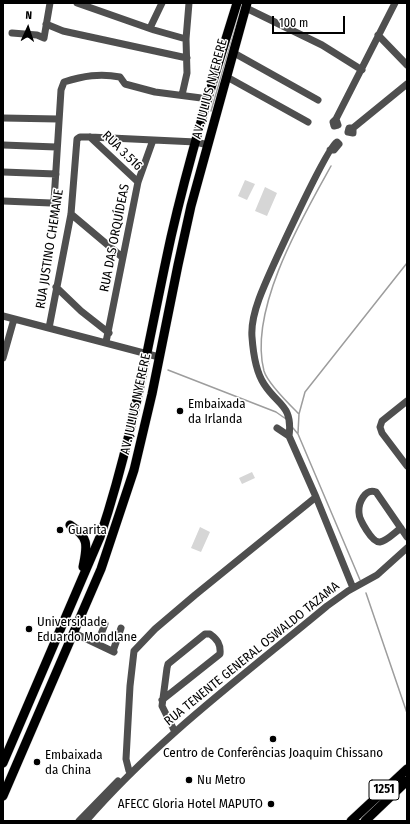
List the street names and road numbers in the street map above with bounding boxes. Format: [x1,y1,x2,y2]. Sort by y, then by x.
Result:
street label: AV. JULIUS NYERERE [189,37,231,141]
street label: RUA 3.516 [99,128,145,174]
street label: RUA DAS ORQUÍDEAS [97,183,133,293]
street label: RUA JUSTINO CHEMANE [33,188,67,310]
street label: AV. JULIUS NYERERE [118,352,154,456]
street label: RUA TENENTE GENERAL OSWALDO TAZAMA [161,578,343,730]
road number: 1251 [369,780,399,800]

